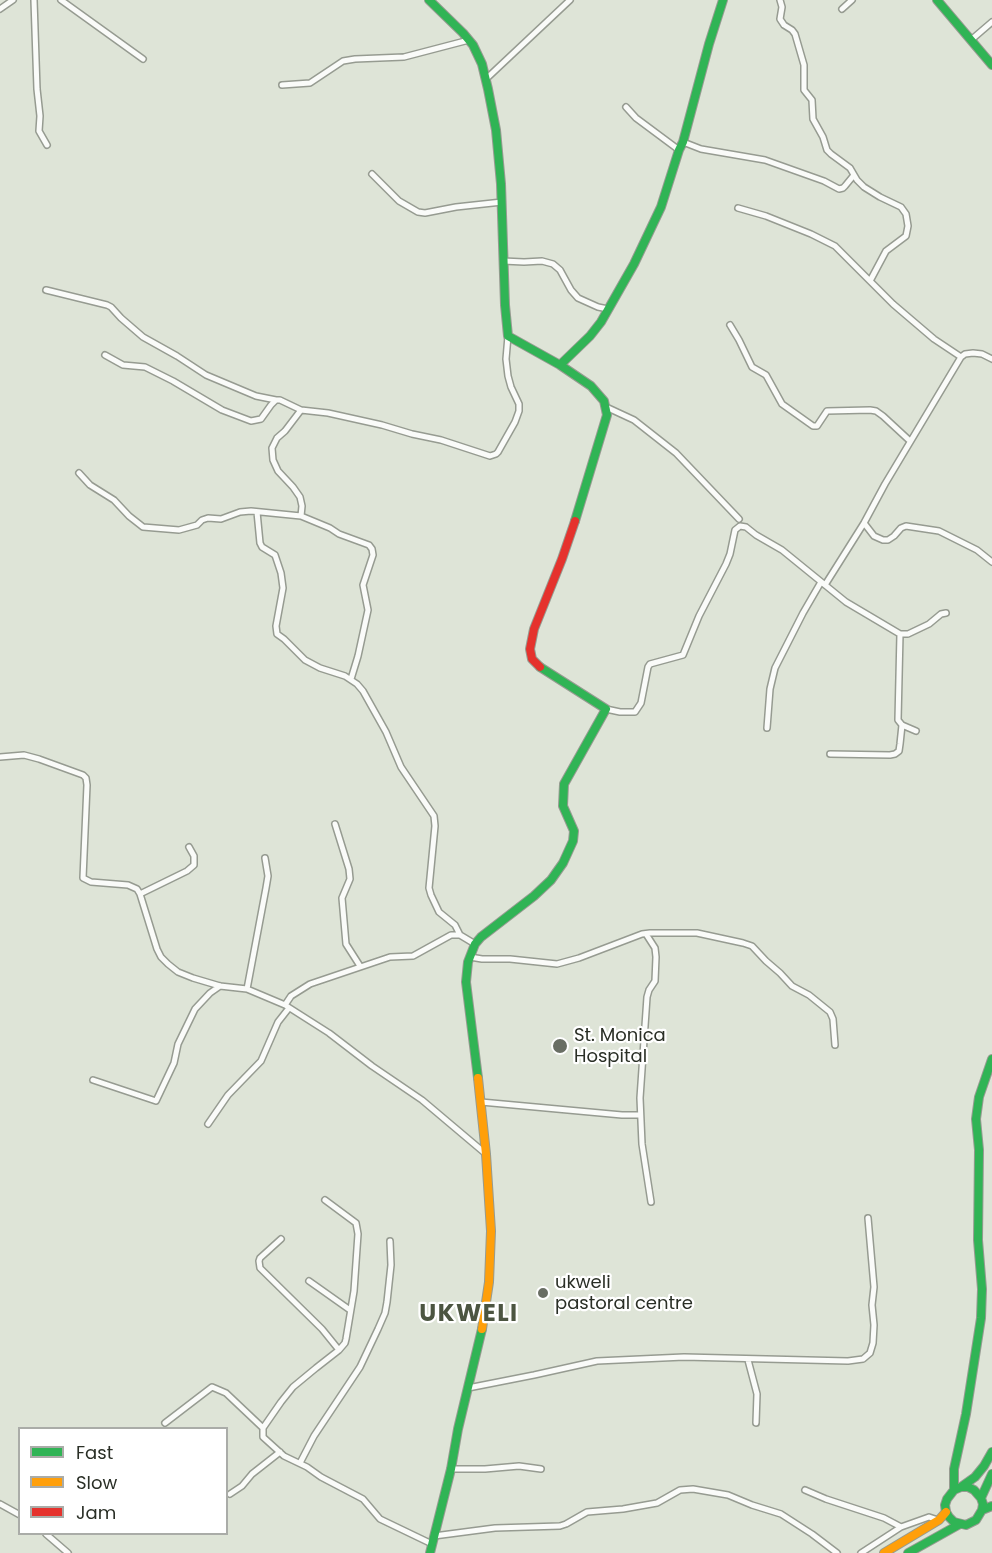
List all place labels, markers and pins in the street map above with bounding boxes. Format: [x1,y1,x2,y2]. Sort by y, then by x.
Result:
place label: St. Monica Hospital [574,1025,666,1068]
marker: St. Monica Hospital [551,1037,569,1055]
place label: ukweli pastoral centre [555,1272,693,1314]
marker: ukweli pastoral centre [536,1286,550,1300]

